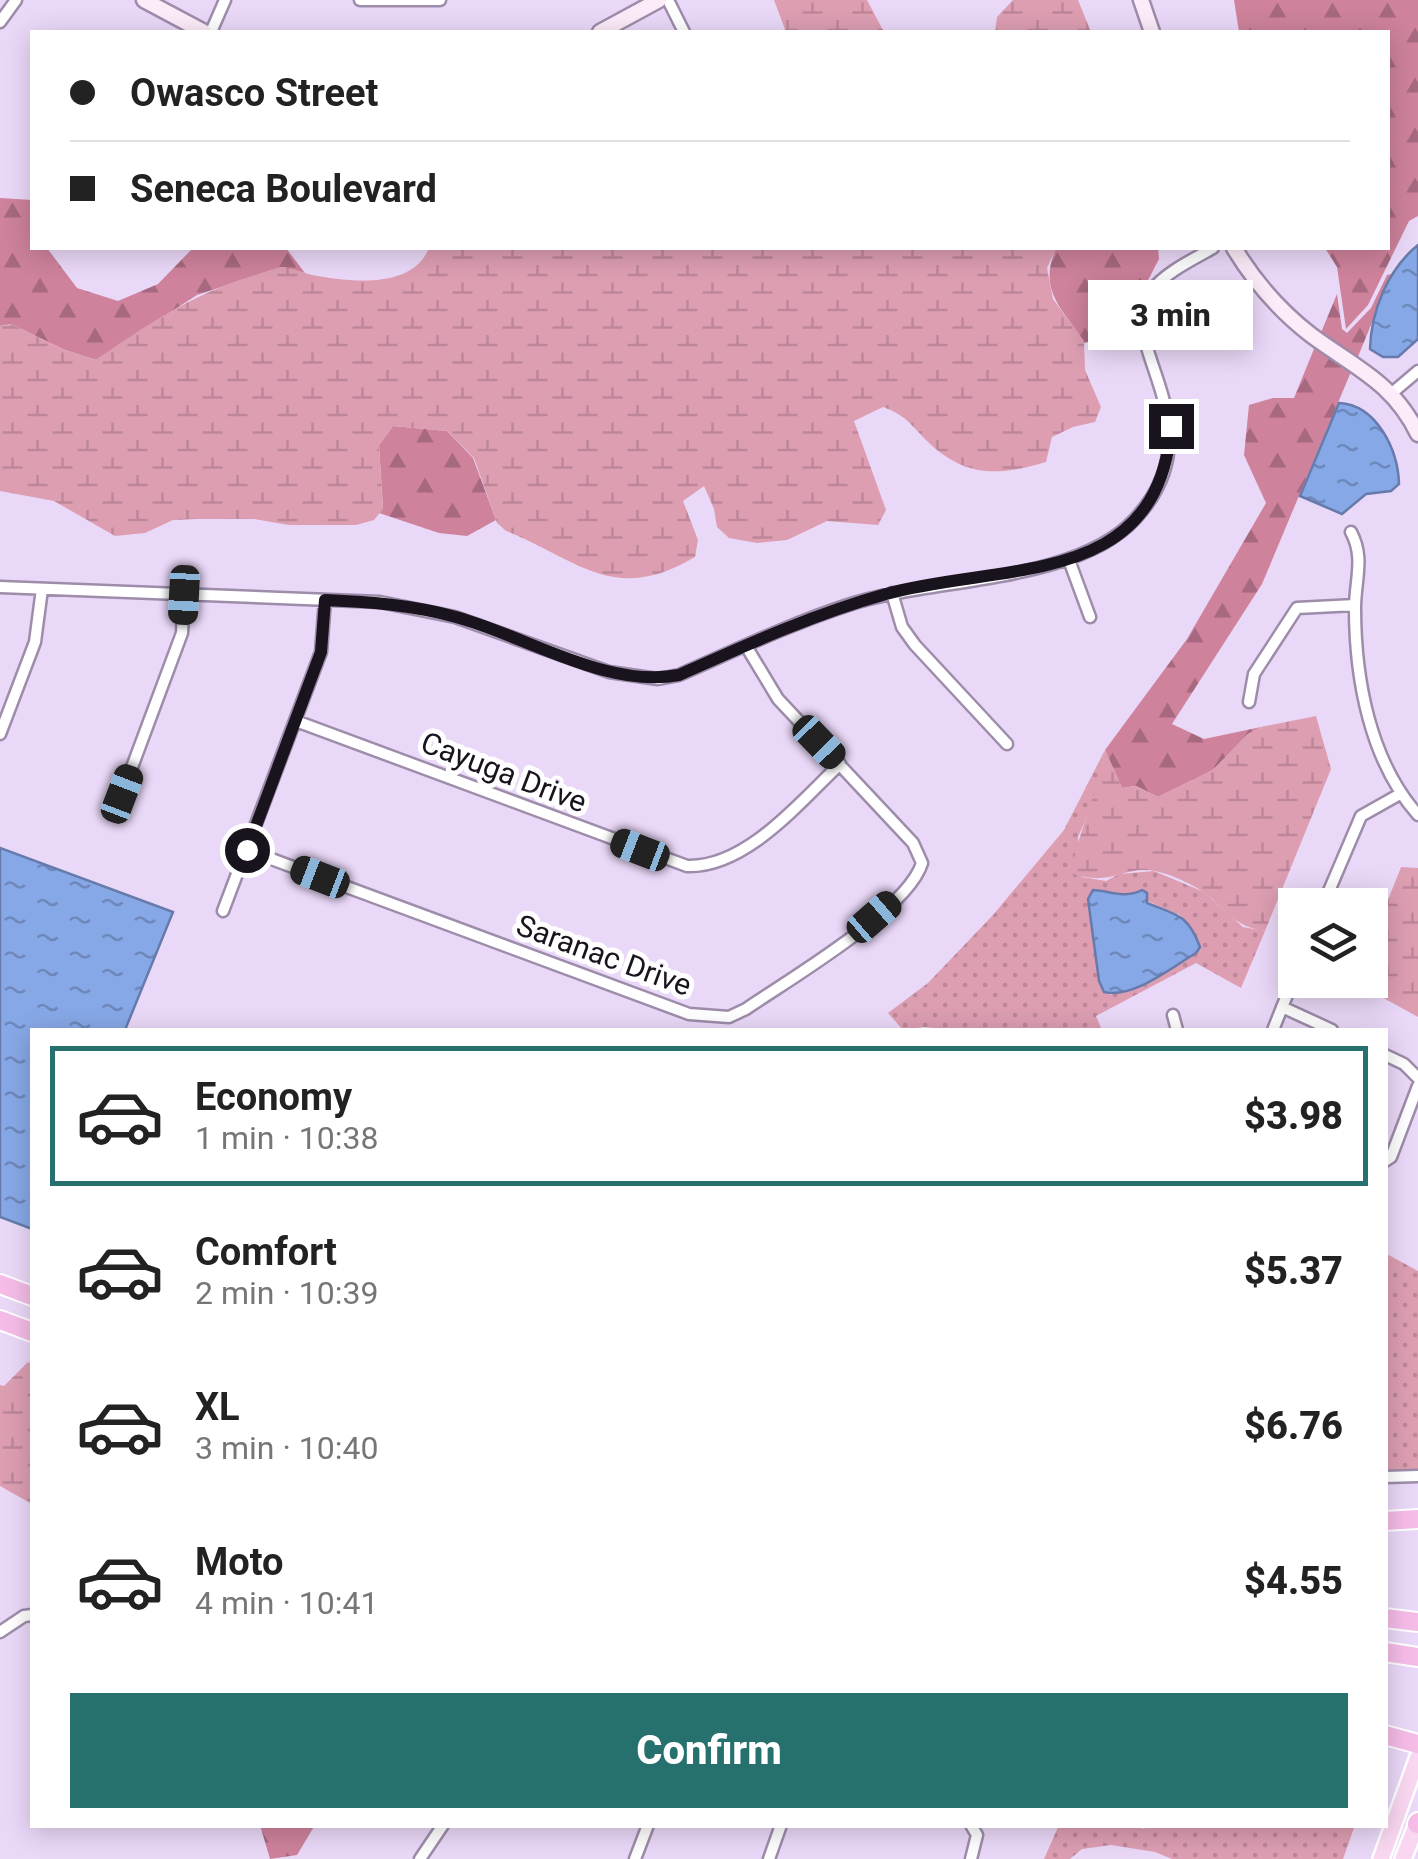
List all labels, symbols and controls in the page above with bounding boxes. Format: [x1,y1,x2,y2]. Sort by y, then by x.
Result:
text: Owasco Street [130,71,378,115]
text: Seneca Boulevard [130,167,437,211]
callout: 3 min [1088,281,1254,351]
text: 3 min [1130,296,1211,334]
route end [1149,404,1194,449]
car [167,564,201,626]
car [787,710,851,774]
street label: Cayuga Drive [416,724,592,820]
car [97,761,147,827]
car [607,825,673,875]
route start [225,828,270,873]
car [287,852,353,902]
car [842,886,906,948]
map controls [1278,888,1388,998]
button: layers [1278,888,1388,998]
street label: Saranac Drive [512,907,696,1003]
icon: car [75,1071,165,1161]
text: Economy [195,1075,352,1119]
text: $3.98 [1244,1094,1343,1138]
text: 1 min · 10:38 [195,1119,378,1157]
icon: car [75,1226,165,1316]
text: Comfort [195,1230,337,1274]
text: $5.37 [1244,1249,1343,1293]
text: 2 min · 10:39 [195,1274,378,1312]
icon: car [75,1381,165,1471]
text: XL [195,1385,240,1429]
text: $6.76 [1244,1404,1343,1448]
text: 3 min · 10:40 [195,1429,378,1467]
icon: car [75,1536,165,1626]
text: Moto [195,1540,284,1584]
text: $4.55 [1244,1559,1343,1603]
text: 4 min · 10:41 [195,1584,378,1622]
button: Confirm [70,1693,1348,1808]

